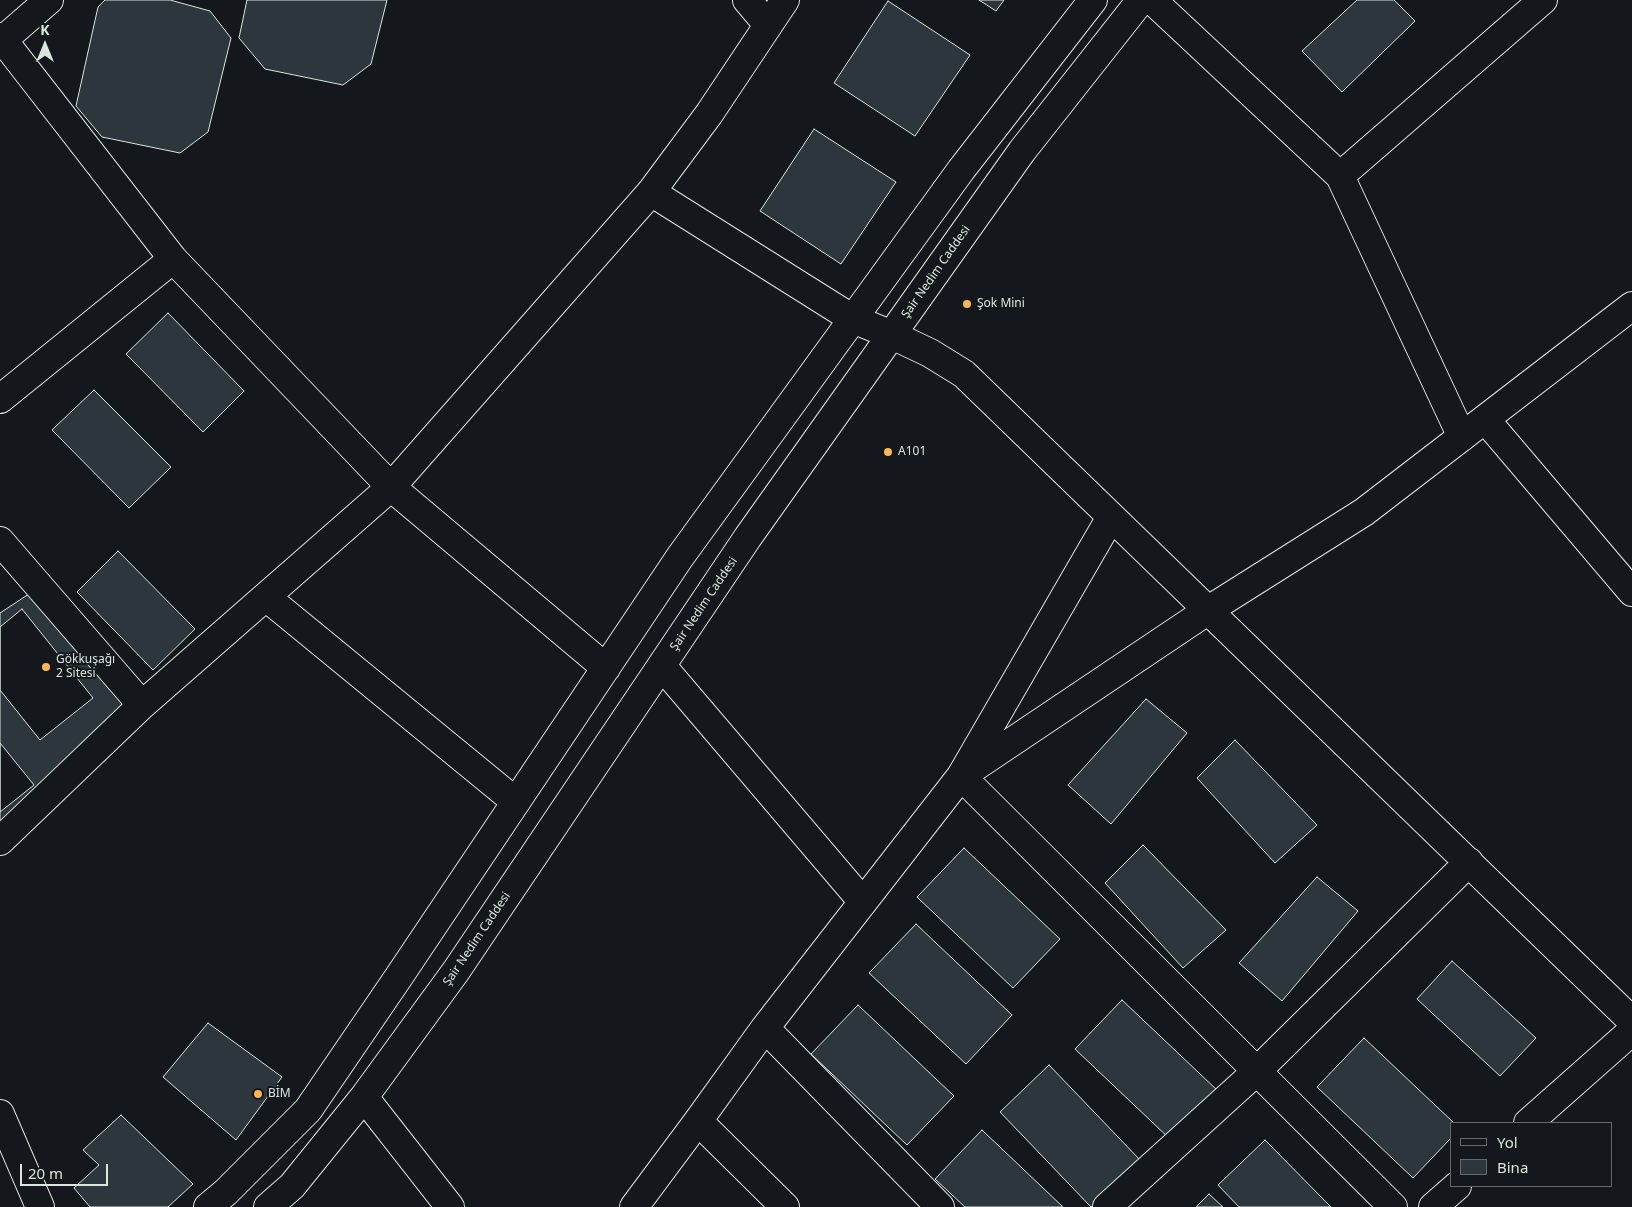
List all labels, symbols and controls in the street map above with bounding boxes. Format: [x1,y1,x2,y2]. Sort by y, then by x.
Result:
north arrow [20,20,70,70]
text: K [40,20,50,39]
street label: Şair Nedim Caddesi [899,223,973,321]
place label: Şok Mini [977,297,1025,311]
marker: Şok Mini [961,298,973,310]
place label: A101 [898,445,926,459]
marker: A101 [882,446,894,458]
street label: Şair Nedim Caddesi [667,554,741,654]
place label: Gökkuşağı 2 Sitesi [56,653,115,681]
marker: Gökkuşağı 2 Sitesi [40,661,52,673]
street label: Şair Nedim Caddesi [440,889,514,989]
place label: BİM [268,1087,291,1101]
marker: BİM [252,1088,264,1100]
legend [1450,1122,1612,1187]
text: Yol [1497,1132,1518,1152]
scale bar [22,1154,110,1186]
text: Bina [1497,1157,1528,1177]
text: 20 m [28,1163,63,1183]

